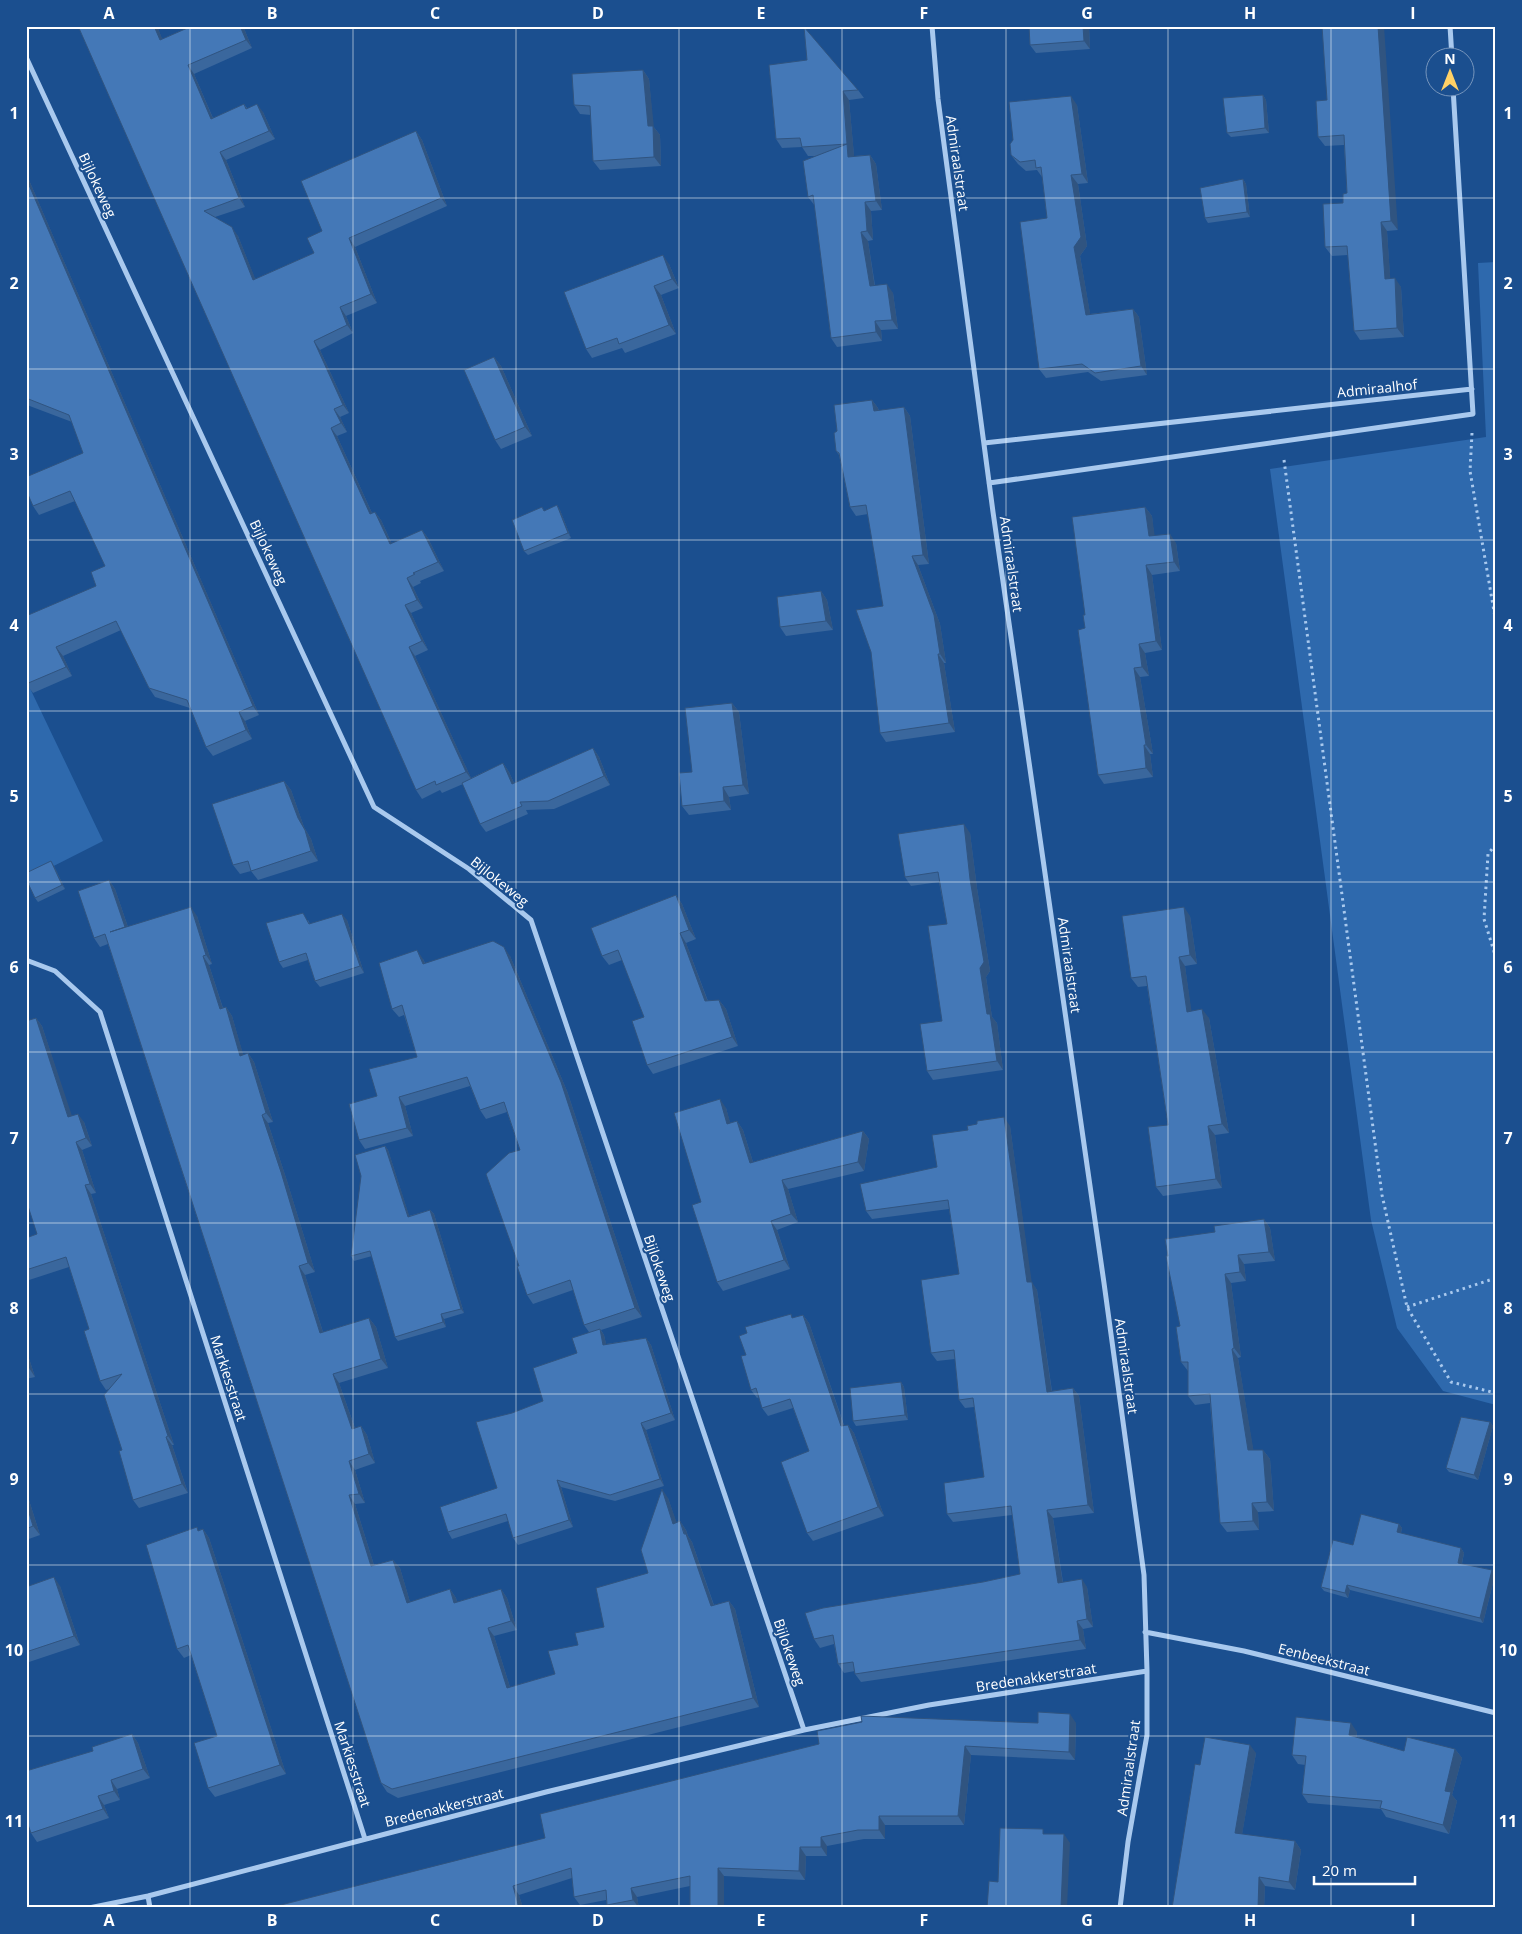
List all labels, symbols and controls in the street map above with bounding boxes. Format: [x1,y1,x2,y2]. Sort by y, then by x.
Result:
text: A [103,2,115,24]
text: B [267,2,277,24]
text: C [430,2,440,24]
text: D [592,2,604,24]
text: E [757,2,766,24]
text: F [920,2,928,24]
text: G [1081,2,1093,24]
text: H [1244,2,1256,24]
text: I [1410,2,1416,24]
north arrow [1424,48,1474,98]
text: N [1444,49,1456,68]
text: 1 [9,102,19,124]
text: 1 [1503,102,1513,124]
street label: Admiraalstraat [942,114,974,212]
street label: Bijlokeweg [75,149,121,221]
text: 2 [9,272,19,294]
text: 2 [1503,272,1513,294]
street label: Admiraalhof [1336,374,1419,402]
text: 3 [9,443,19,465]
text: 3 [1503,443,1513,465]
street label: Admiraalstraat [996,515,1028,613]
street label: Bijlokeweg [246,516,292,588]
text: 4 [9,614,19,636]
text: 4 [1503,614,1513,636]
text: 5 [9,785,19,807]
text: 5 [1503,785,1513,807]
street label: Bijlokeweg [467,852,533,911]
street label: Admiraalstraat [1054,916,1086,1014]
text: 6 [9,956,19,978]
text: 6 [1503,956,1513,978]
text: 7 [9,1127,19,1149]
text: 7 [1503,1127,1513,1149]
street label: Bijlokeweg [640,1232,680,1304]
text: 8 [9,1297,19,1319]
text: 8 [1503,1297,1513,1319]
street label: Admiraalstraat [1111,1317,1143,1415]
street label: Markiesstraat [206,1333,252,1423]
text: 9 [9,1468,19,1490]
text: 9 [1503,1468,1513,1490]
street label: Bijlokeweg [770,1616,810,1688]
street label: Eenbeekstraat [1276,1638,1372,1680]
text: 10 [5,1639,23,1661]
text: 10 [1499,1639,1517,1661]
street label: Bredenakkerstraat [974,1658,1098,1696]
street label: Markiesstraat [330,1719,376,1809]
street label: Admiraalstraat [1112,1719,1144,1817]
street label: Bredenakkerstraat [383,1783,505,1831]
text: 11 [5,1810,23,1832]
text: 11 [1499,1810,1517,1832]
scale bar [1314,1854,1416,1886]
text: 20 m [1322,1860,1357,1880]
text: A [103,1909,115,1931]
text: B [267,1909,277,1931]
text: C [430,1909,440,1931]
text: D [592,1909,604,1931]
text: E [757,1909,766,1931]
text: F [920,1909,928,1931]
text: G [1081,1909,1093,1931]
text: H [1244,1909,1256,1931]
text: I [1410,1909,1416,1931]

